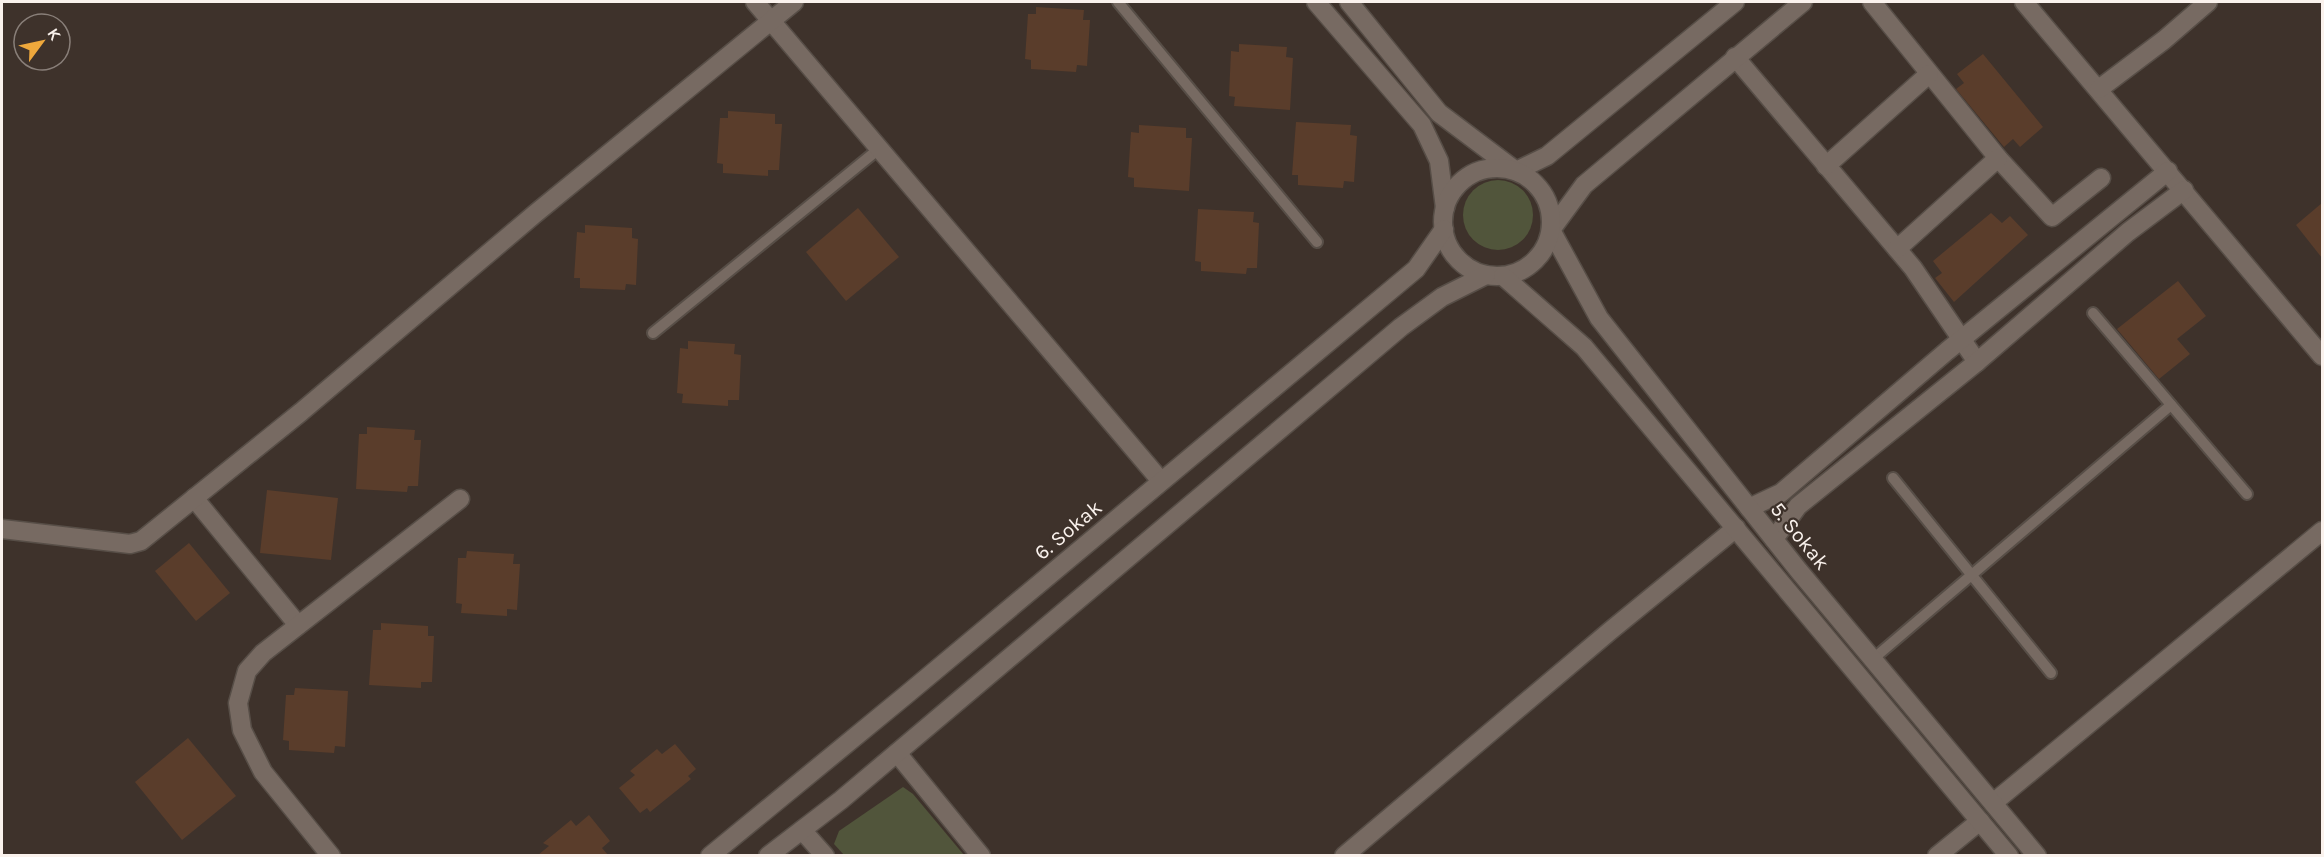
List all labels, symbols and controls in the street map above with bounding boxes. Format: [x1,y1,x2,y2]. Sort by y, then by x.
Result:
north arrow [12,12,72,72]
text: K [43,25,65,44]
street label: 6. Sokak [1030,495,1107,565]
street label: 5. Sokak [1766,497,1835,575]

